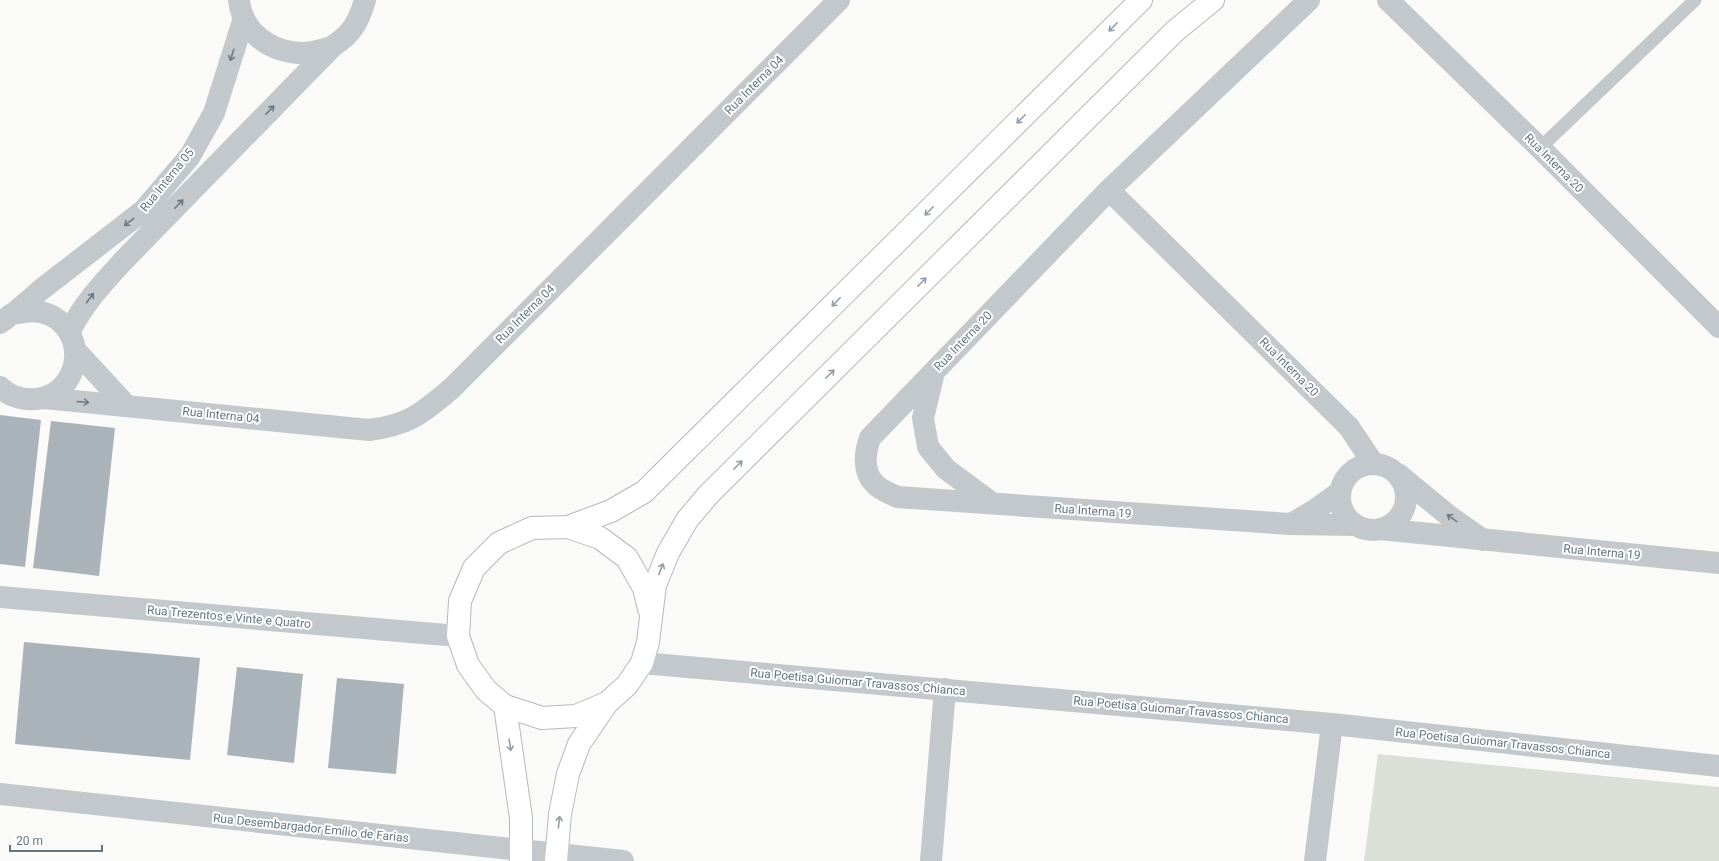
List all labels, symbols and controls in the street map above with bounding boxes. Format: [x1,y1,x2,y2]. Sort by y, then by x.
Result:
one-way arrow [1108,23,1118,32]
one-way arrow [228,48,235,61]
street label: Rua Interna 04 [722,53,786,117]
one-way arrow [265,105,275,115]
one-way arrow [1016,114,1026,124]
street label: Rua Interna 20 [1522,131,1586,195]
street label: Rua Interna 05 [137,145,197,214]
one-way arrow [174,199,184,209]
one-way arrow [924,206,934,215]
one-way arrow [123,218,134,226]
one-way arrow [917,277,927,287]
street label: Rua Interna 04 [493,282,557,346]
one-way arrow [86,293,95,304]
one-way arrow [831,297,841,307]
street label: Rua Interna 20 [931,308,995,374]
street label: Rua Interna 20 [1257,335,1321,399]
one-way arrow [825,369,835,379]
one-way arrow [76,398,89,405]
street label: Rua Interna 04 [182,404,260,426]
one-way arrow [733,460,743,470]
street label: Rua Interna 19 [1054,501,1132,521]
one-way arrow [1447,514,1458,522]
street label: Rua Interna 19 [1563,542,1641,562]
one-way arrow [658,563,666,575]
street label: Rua Trezentos e Vinte e Quatro [147,603,312,631]
street label: Rua Poetisa Guiomar Travassos Chianca [750,666,966,698]
street label: Rua Poetisa Guiomar Travassos Chianca [1073,694,1289,726]
street label: Rua Poetisa Guiomar Travassos Chianca [1395,725,1611,761]
one-way arrow [507,738,515,751]
street label: Rua Desembargador Emílio de Farias [212,811,410,845]
one-way arrow [556,816,563,829]
scale bar [10,827,102,853]
text: 20 m [16,834,43,848]

